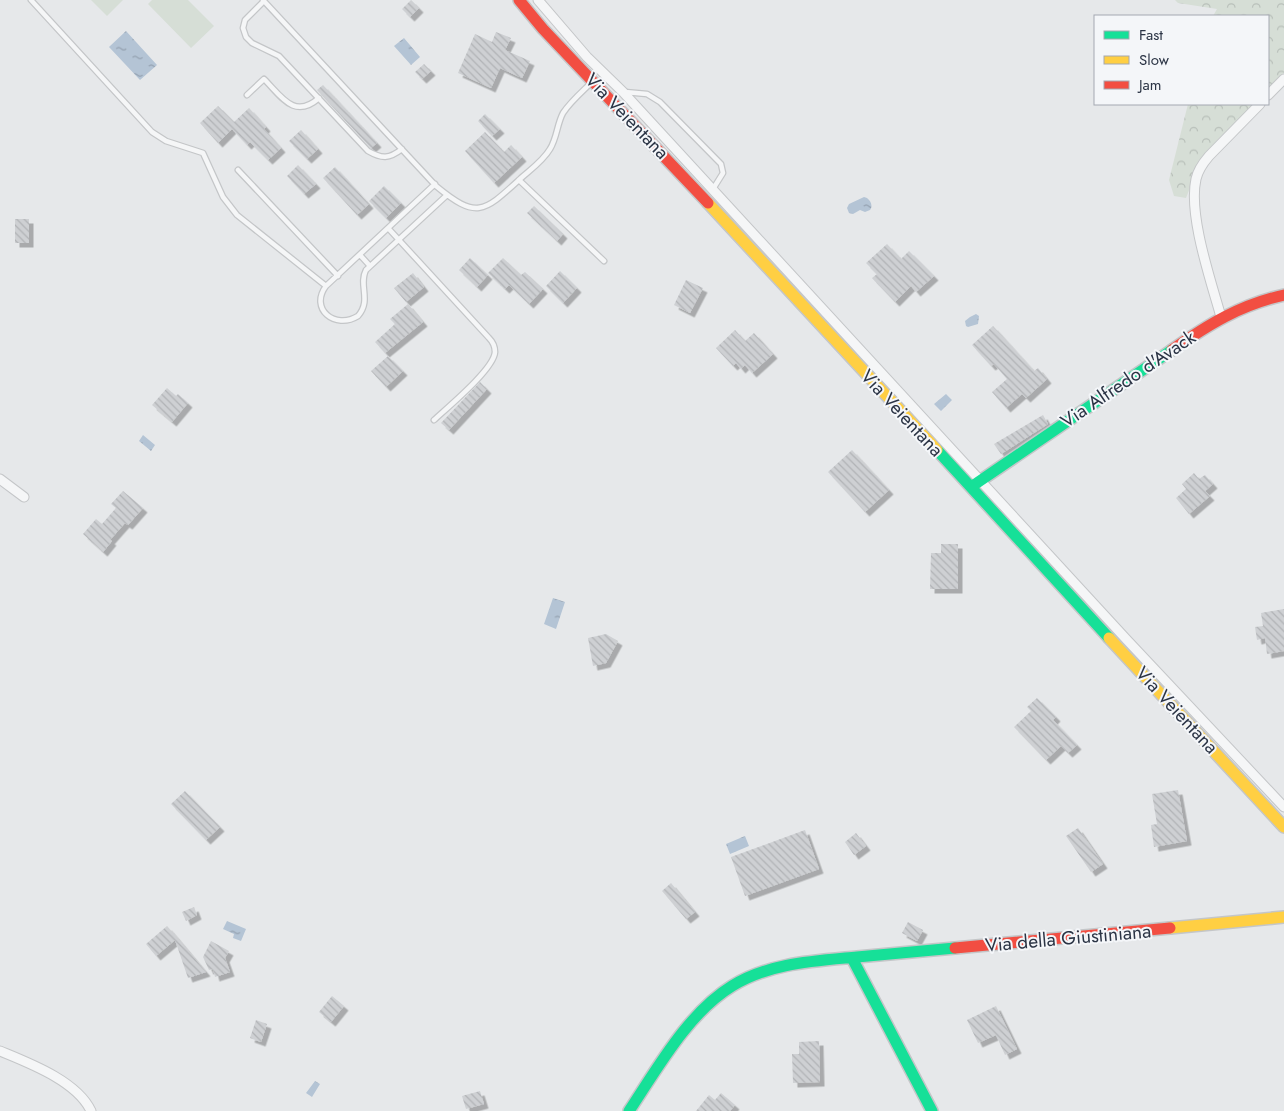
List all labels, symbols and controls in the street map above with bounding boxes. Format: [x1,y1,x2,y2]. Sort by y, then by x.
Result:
legend [1094,15,1269,105]
text: Fast [1139,24,1163,46]
text: Slow [1139,49,1170,71]
street label: Via Veientana [579,67,675,165]
text: Jam [1137,74,1162,96]
street label: Via Alfredo d'Avack [1055,323,1201,434]
street label: Via Veientana [854,363,950,463]
street label: Via Veientana [1129,660,1225,760]
street label: Via della Giustiniana [984,917,1152,959]

